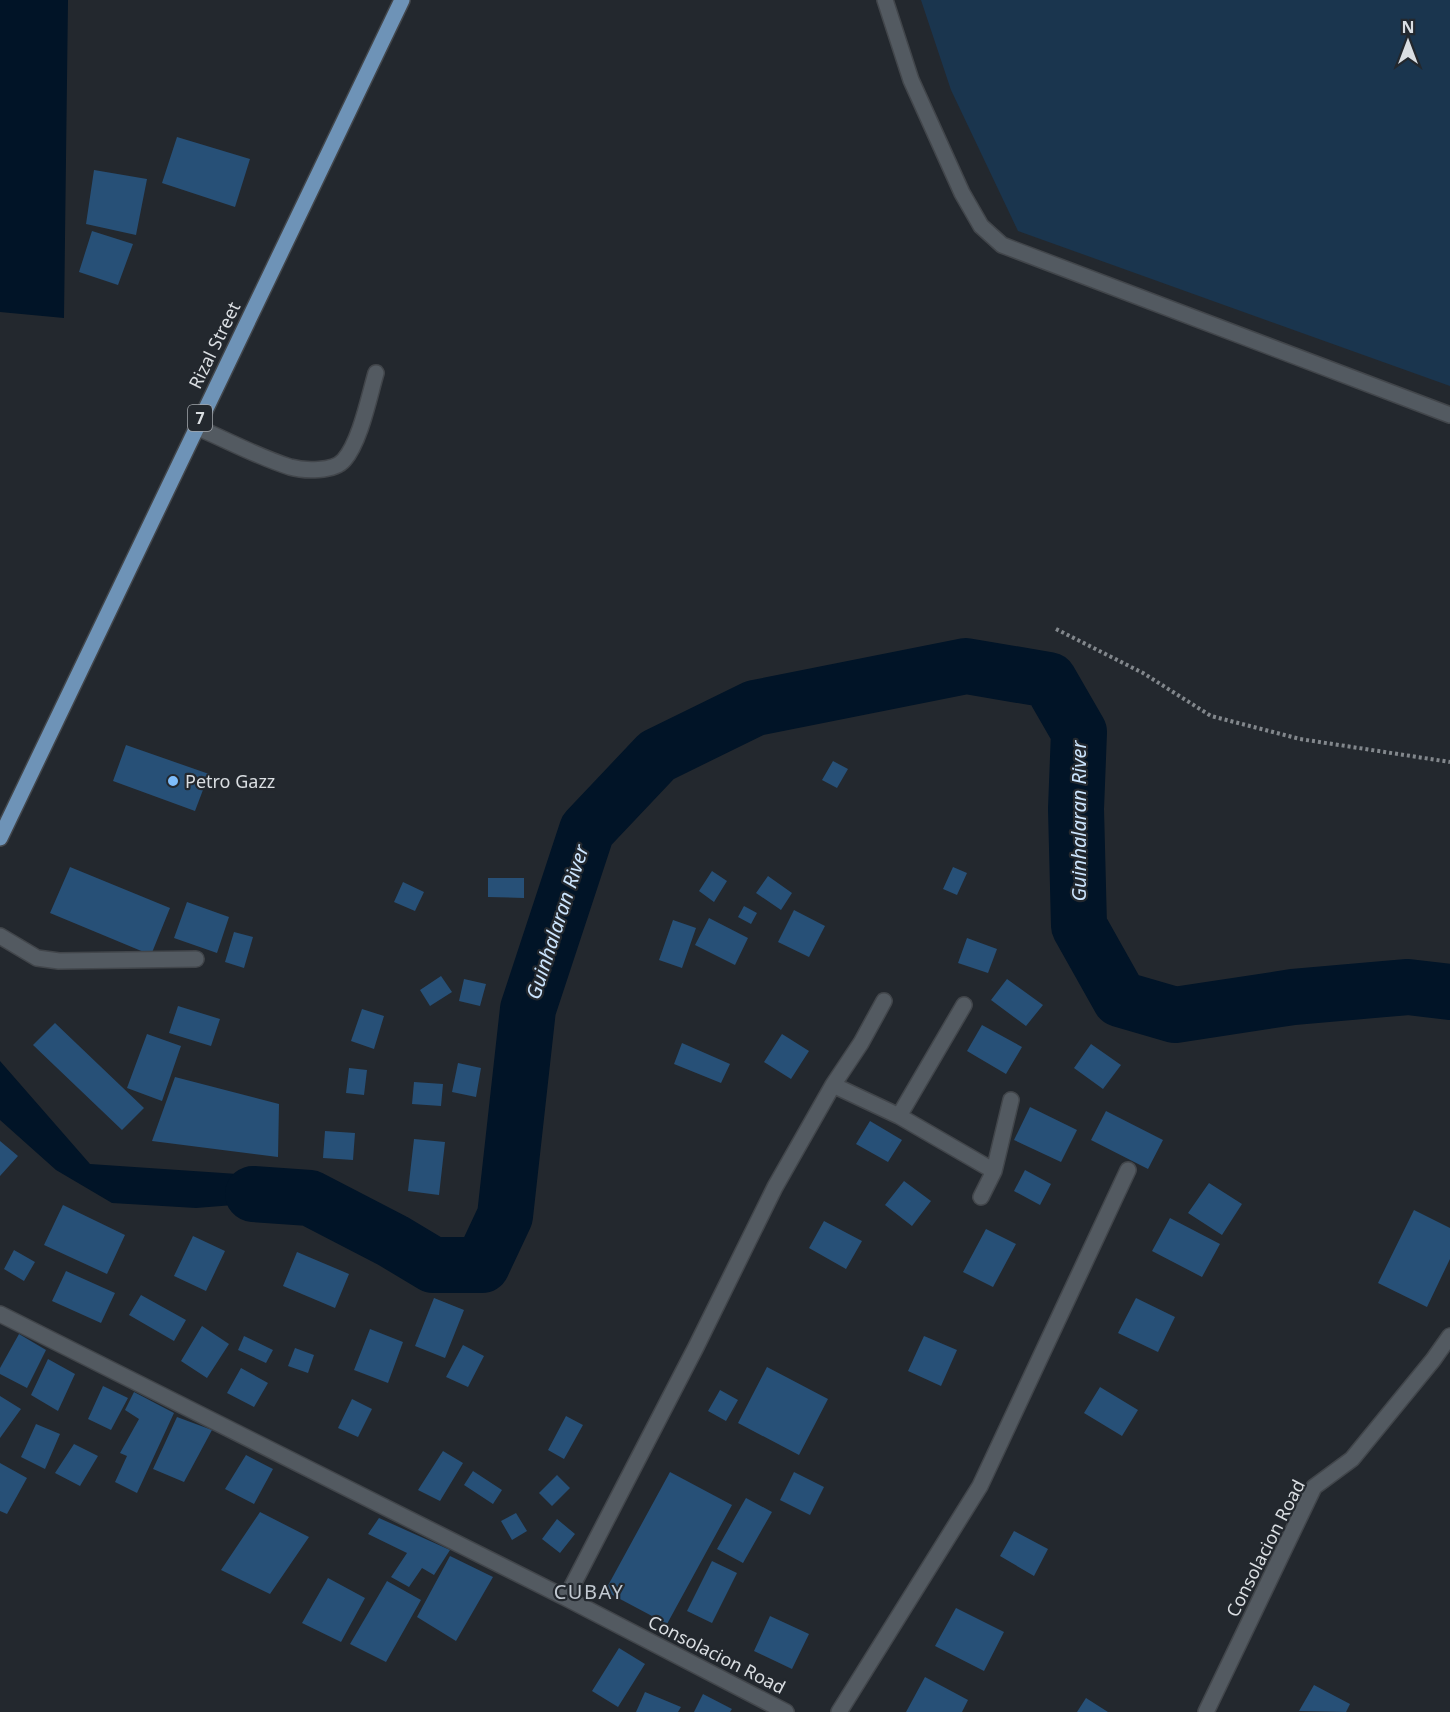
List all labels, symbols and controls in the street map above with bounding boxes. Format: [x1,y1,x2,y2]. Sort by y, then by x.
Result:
north arrow [1378,12,1438,72]
text: N [1401,16,1415,38]
street label: Rizal Street [183,297,246,392]
road number: 7 [188,405,212,431]
water label: Guinhalaran River [1065,739,1092,901]
place label: Petro Gazz [185,769,275,793]
marker: Petro Gazz [166,774,180,788]
water label: Guinhalaran River [519,840,595,1003]
street label: Consolacion Road [1220,1475,1310,1621]
district label: CUBAY [554,1578,624,1605]
street label: Consolacion Road [644,1609,790,1699]

